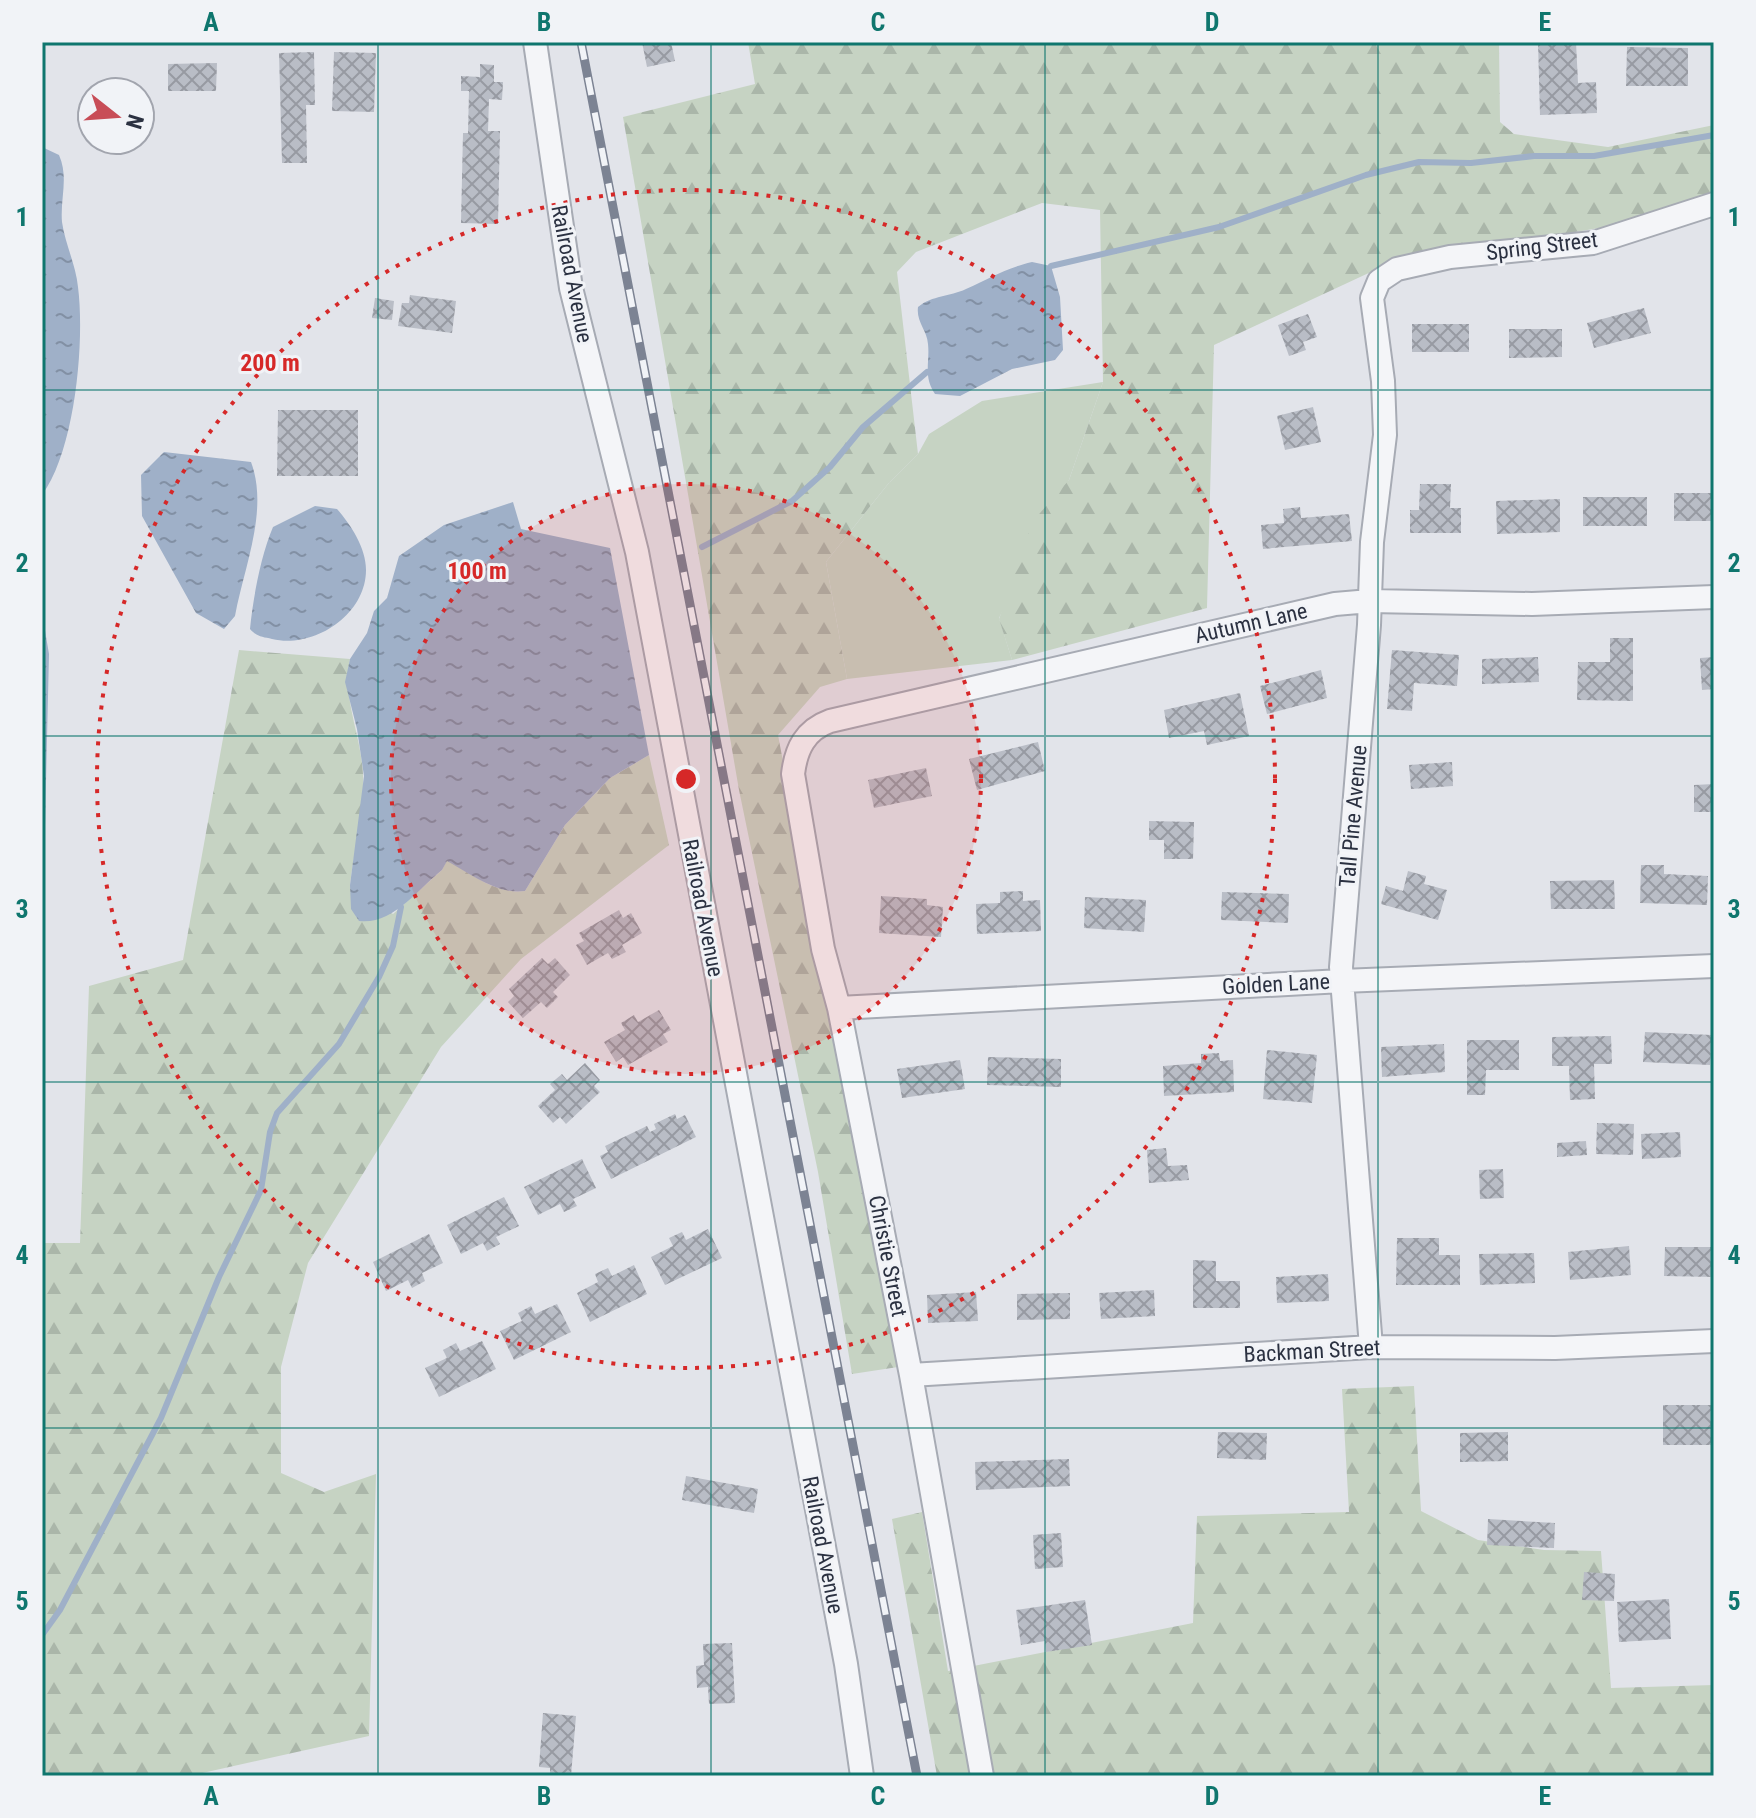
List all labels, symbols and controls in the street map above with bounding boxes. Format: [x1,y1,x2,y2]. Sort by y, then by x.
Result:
text: A [203,7,219,37]
text: B [537,7,551,37]
text: C [871,7,886,37]
text: D [1205,7,1219,37]
text: E [1539,7,1552,37]
north arrow [76,76,156,156]
text: N [121,112,149,132]
text: 1 [15,202,29,232]
text: 1 [1727,202,1741,232]
street label: Railroad Avenue [546,203,598,345]
street label: Spring Street [1485,227,1599,265]
text: 200 m [240,349,300,377]
text: 2 [15,548,29,578]
text: 2 [1727,548,1741,578]
text: 100 m [447,557,507,585]
street label: Autumn Lane [1192,598,1310,648]
street label: Tall Pine Avenue [1334,744,1372,888]
centre of rings [672,765,700,793]
street label: Railroad Avenue [677,837,729,979]
text: 3 [15,894,29,924]
text: 3 [1727,894,1741,924]
street label: Golden Lane [1221,969,1331,999]
street label: Christie Street [864,1193,912,1319]
text: 4 [15,1240,29,1270]
text: 4 [1727,1240,1741,1270]
street label: Backman Street [1243,1335,1381,1367]
street label: Railroad Avenue [797,1474,849,1616]
text: 5 [15,1586,29,1616]
text: 5 [1727,1586,1741,1616]
text: A [203,1781,219,1811]
text: B [537,1781,551,1811]
text: C [871,1781,886,1811]
text: D [1205,1781,1219,1811]
text: E [1539,1781,1552,1811]

